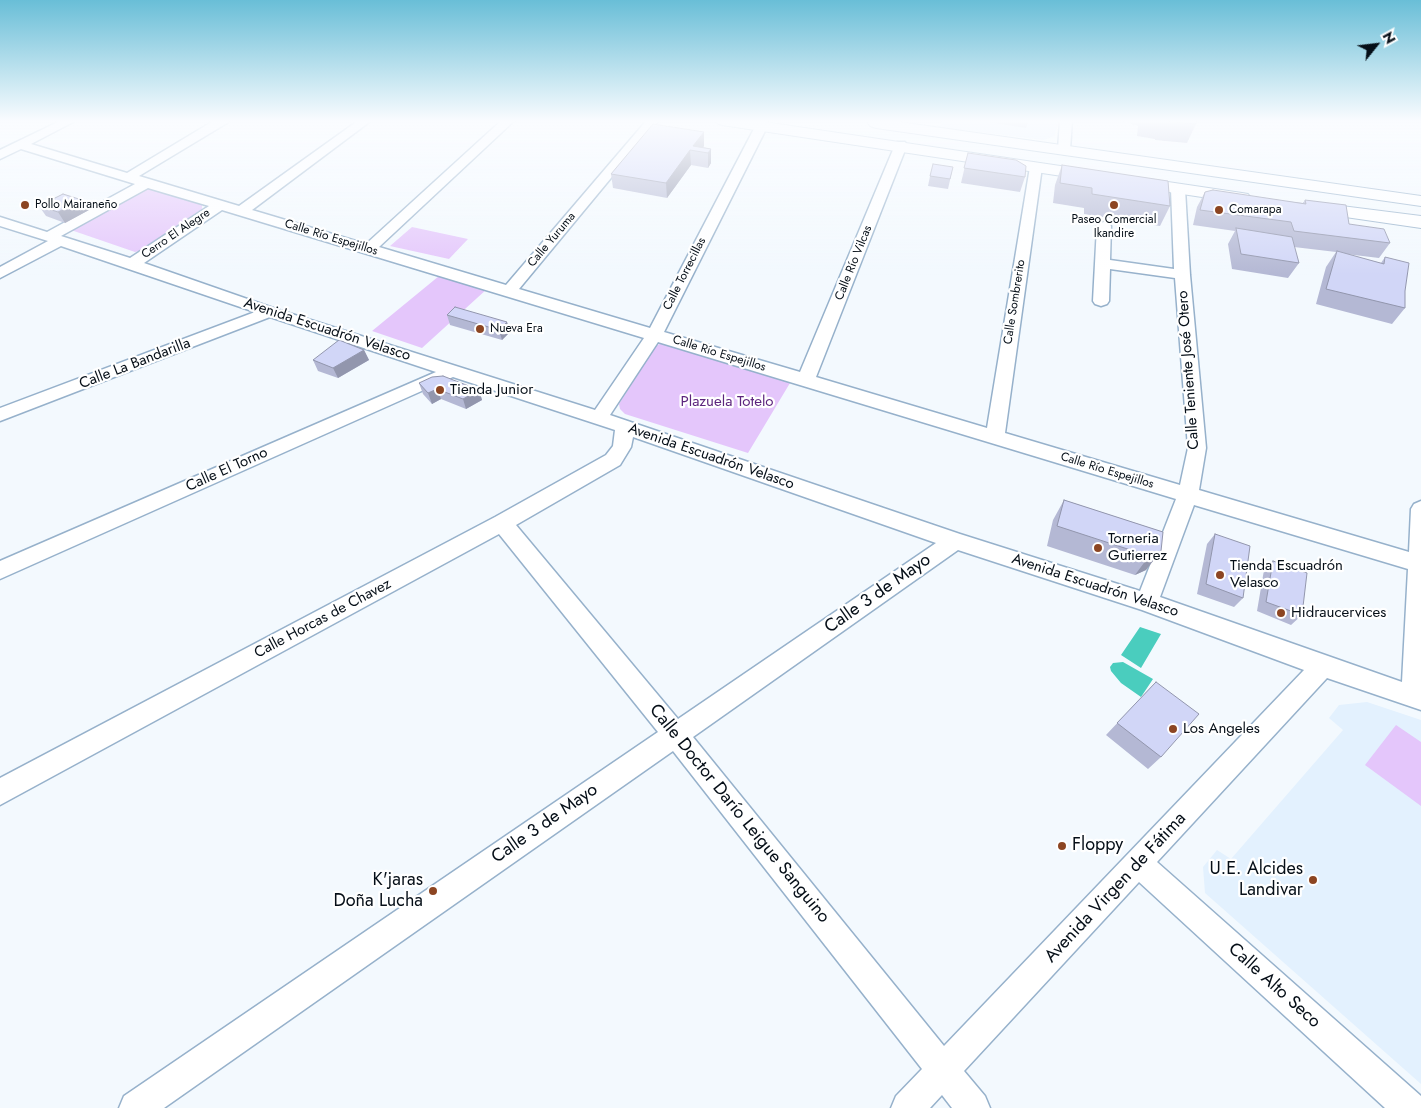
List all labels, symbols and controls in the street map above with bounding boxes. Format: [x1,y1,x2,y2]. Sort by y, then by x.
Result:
north arrow [1351,20,1401,70]
text: N [1378,28,1401,47]
place label: Pollo Mairaneño [35,198,117,212]
marker: Pollo Mairaneño [19,199,31,211]
marker: Paseo Comercial Ikandire [1108,199,1120,211]
place label: Comarapa [1229,203,1281,217]
marker: Comarapa [1213,204,1225,216]
street label: Cerro El Alegre [139,206,213,262]
street label: Calle Yuruma [525,210,579,270]
place label: Paseo Comercial Ikandire [1072,213,1156,241]
street label: Calle Río Espejillos [283,217,379,259]
street label: Calle Río Vilcas [832,223,876,303]
street label: Calle Torrecillas [661,235,709,313]
street label: Calle Sombrerito [1001,259,1029,345]
street label: Calle Teniente José Otero [1174,290,1204,450]
street label: Avenida Escuadrón Velasco [241,294,413,366]
place label: Nueva Era [490,322,543,336]
marker: Nueva Era [474,323,486,335]
street label: Calle Río Espejillos [671,333,767,375]
street label: Calle La Bandarilla [77,335,193,393]
place label: Tienda Junior [450,381,533,399]
marker: Tienda Junior [434,384,446,396]
park label: Plazuela Totelo [680,393,774,411]
street label: Avenida Escuadrón Velasco [626,420,796,494]
street label: Calle El Torno [183,444,271,496]
street label: Calle Río Espejillos [1059,450,1155,492]
place label: Torneria Gutierrez [1108,530,1167,565]
marker: Torneria Gutierrez [1092,542,1104,554]
street label: Calle 3 de Mayo [821,549,935,639]
street label: Avenida Escuadrón Velasco [1009,550,1181,622]
place label: Tienda Escuadrón Velasco [1230,557,1343,592]
marker: Tienda Escuadrón Velasco [1214,569,1226,581]
street label: Calle Horcas de Chavez [252,575,394,663]
place label: Hidraucervices [1291,604,1386,622]
marker: Hidraucervices [1275,607,1287,619]
street label: Calle Doctor Darío Leigue Sanguino [644,700,834,928]
place label: Los Angeles [1183,720,1260,738]
marker: Los Angeles [1167,723,1179,735]
street label: Calle 3 de Mayo [488,779,602,869]
street label: Avenida Virgen de Fátima [1041,808,1191,968]
place label: Floppy [1072,835,1123,857]
marker: Floppy [1056,840,1068,852]
place label: U.E. Alcides Landivar [1210,859,1303,902]
place label: K'jaras Doña Lucha [334,870,423,912]
marker: U.E. Alcides Landivar [1307,874,1319,886]
marker: K'jaras Doña Lucha [427,885,439,897]
street label: Calle Alto Seco [1223,939,1325,1033]

